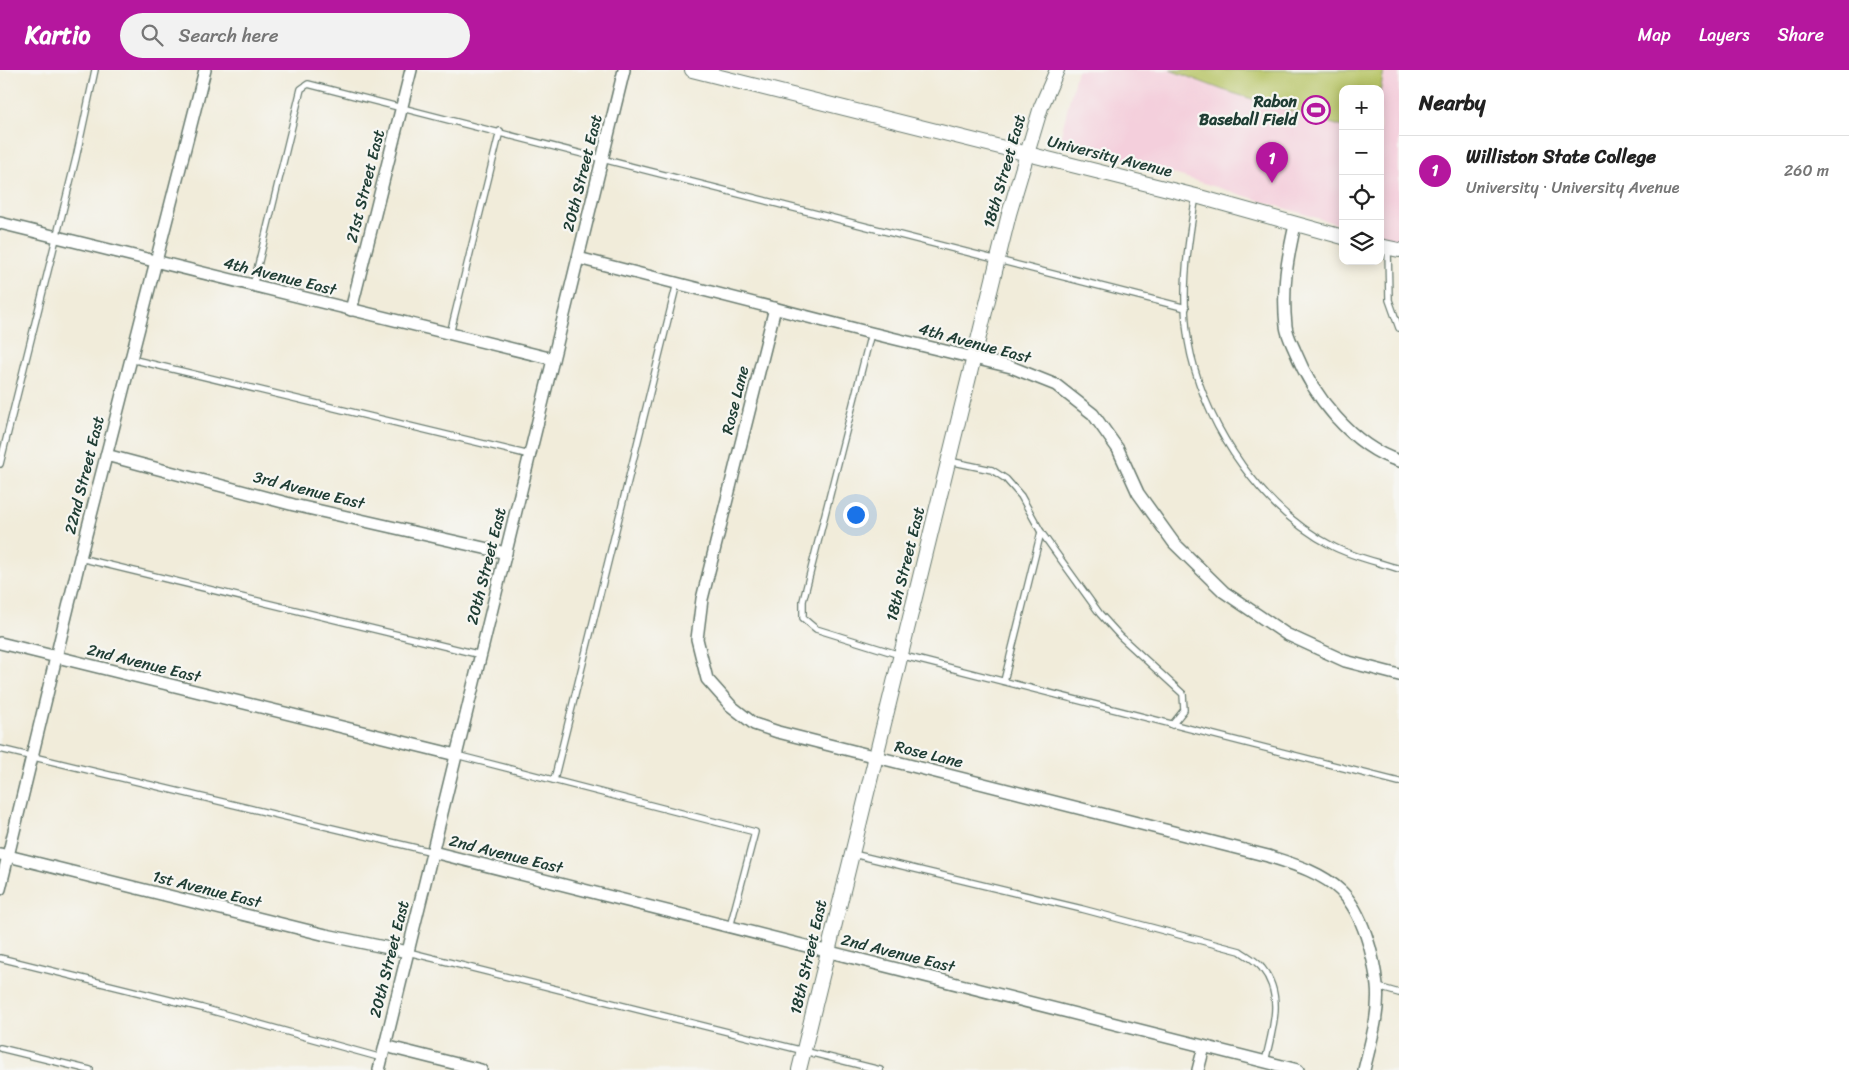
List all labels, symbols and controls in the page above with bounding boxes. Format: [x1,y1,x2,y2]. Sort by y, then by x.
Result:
search box [120,13,470,58]
text: Kartio [25,14,90,56]
text: Search here [178,19,279,52]
text: Map [1638,19,1671,51]
text: Layers [1699,19,1750,51]
text: Share [1778,19,1824,51]
icon: search [138,21,166,49]
text: Nearby [1419,84,1485,122]
map controls [1339,85,1384,265]
button: + [1339,85,1384,130]
place label: Rabon Baseball Field [1199,87,1299,134]
sports icon: Rabon Baseball Field [1301,95,1331,125]
street label: 20th Street East [553,111,611,235]
street label: 18th Street East [974,111,1034,231]
street label: 21st Street East [337,126,393,246]
street label: University Avenue [1044,126,1176,186]
button: − [1339,130,1384,175]
text: Williston State College [1466,140,1656,173]
pin: 1 [1256,142,1288,183]
text: 1 [1432,156,1438,185]
text: 260 m [1784,156,1829,185]
text: University · University Avenue [1466,173,1679,202]
button: locate [1339,175,1384,220]
button: layers [1339,220,1384,265]
street label: 4th Avenue East [220,248,340,304]
street label: 4th Avenue East [915,314,1035,372]
street label: Rose Lane [712,363,758,437]
street label: 22nd Street East [55,413,113,537]
street label: 3rd Avenue East [250,462,368,518]
your location [843,502,869,528]
street label: 20th Street East [457,504,515,628]
street label: 18th Street East [877,504,933,624]
street label: 2nd Avenue East [84,635,205,691]
street label: Rose Lane [892,731,966,777]
street label: 2nd Avenue East [446,826,567,882]
street label: 1st Avenue East [149,861,265,917]
street label: 20th Street East [360,897,418,1021]
street label: 18th Street East [781,897,835,1017]
street label: 2nd Avenue East [838,925,959,981]

